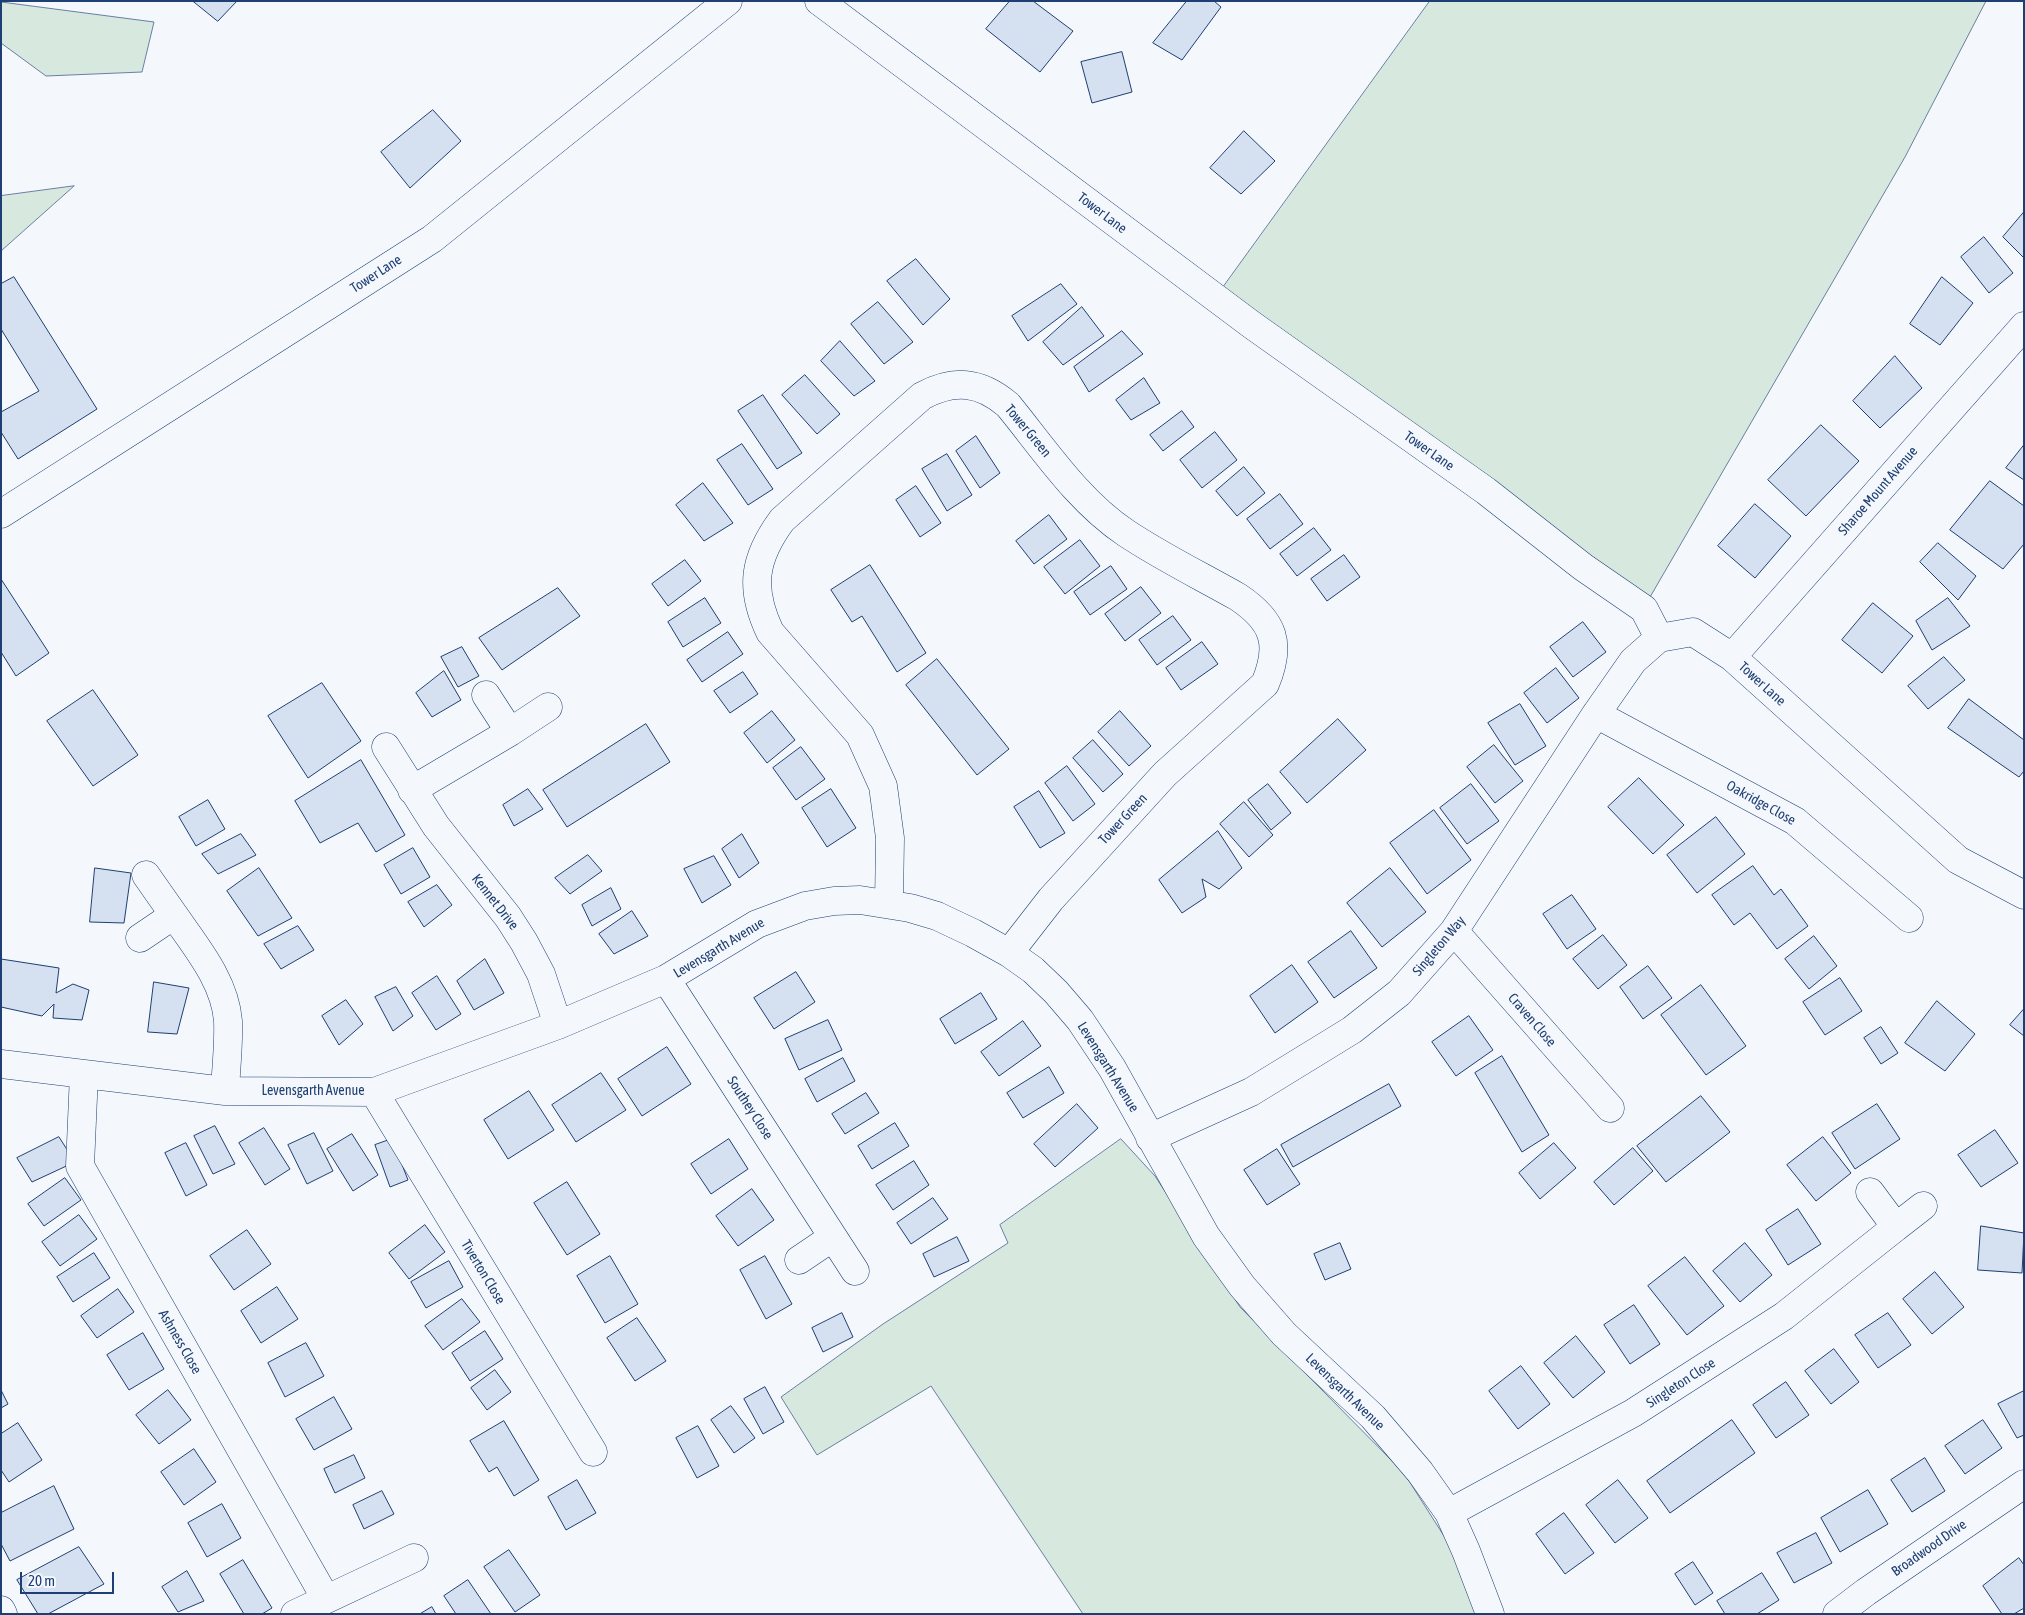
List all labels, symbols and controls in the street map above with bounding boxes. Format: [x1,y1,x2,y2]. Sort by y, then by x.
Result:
street label: Tower Lane [1074,189,1130,237]
street label: Tower Lane [347,251,405,297]
street label: Tower Green [1001,401,1055,461]
street label: Tower Lane [1401,428,1457,474]
street label: Sharoe Mount Avenue [1835,443,1921,539]
street label: Tower Lane [1735,659,1789,709]
street label: Oakridge Close [1723,777,1799,829]
street label: Tower Green [1095,790,1151,848]
street label: Kennet Drive [468,871,522,933]
street label: Singleton Way [1409,913,1469,979]
street label: Levensgarth Avenue [670,914,768,982]
street label: Craven Close [1504,990,1560,1050]
street label: Levensgarth Avenue [1074,1019,1142,1115]
street label: Southey Close [723,1073,777,1143]
street label: Levensgarth Avenue [261,1083,365,1099]
street label: Tiverton Close [457,1237,509,1307]
street label: Ashness Close [155,1307,205,1377]
street label: Levensgarth Avenue [1302,1350,1388,1434]
street label: Singleton Close [1643,1355,1719,1411]
street label: Broadwood Drive [1888,1516,1970,1580]
scale bar [22,1562,116,1594]
text: 20 m [28,1572,55,1589]

